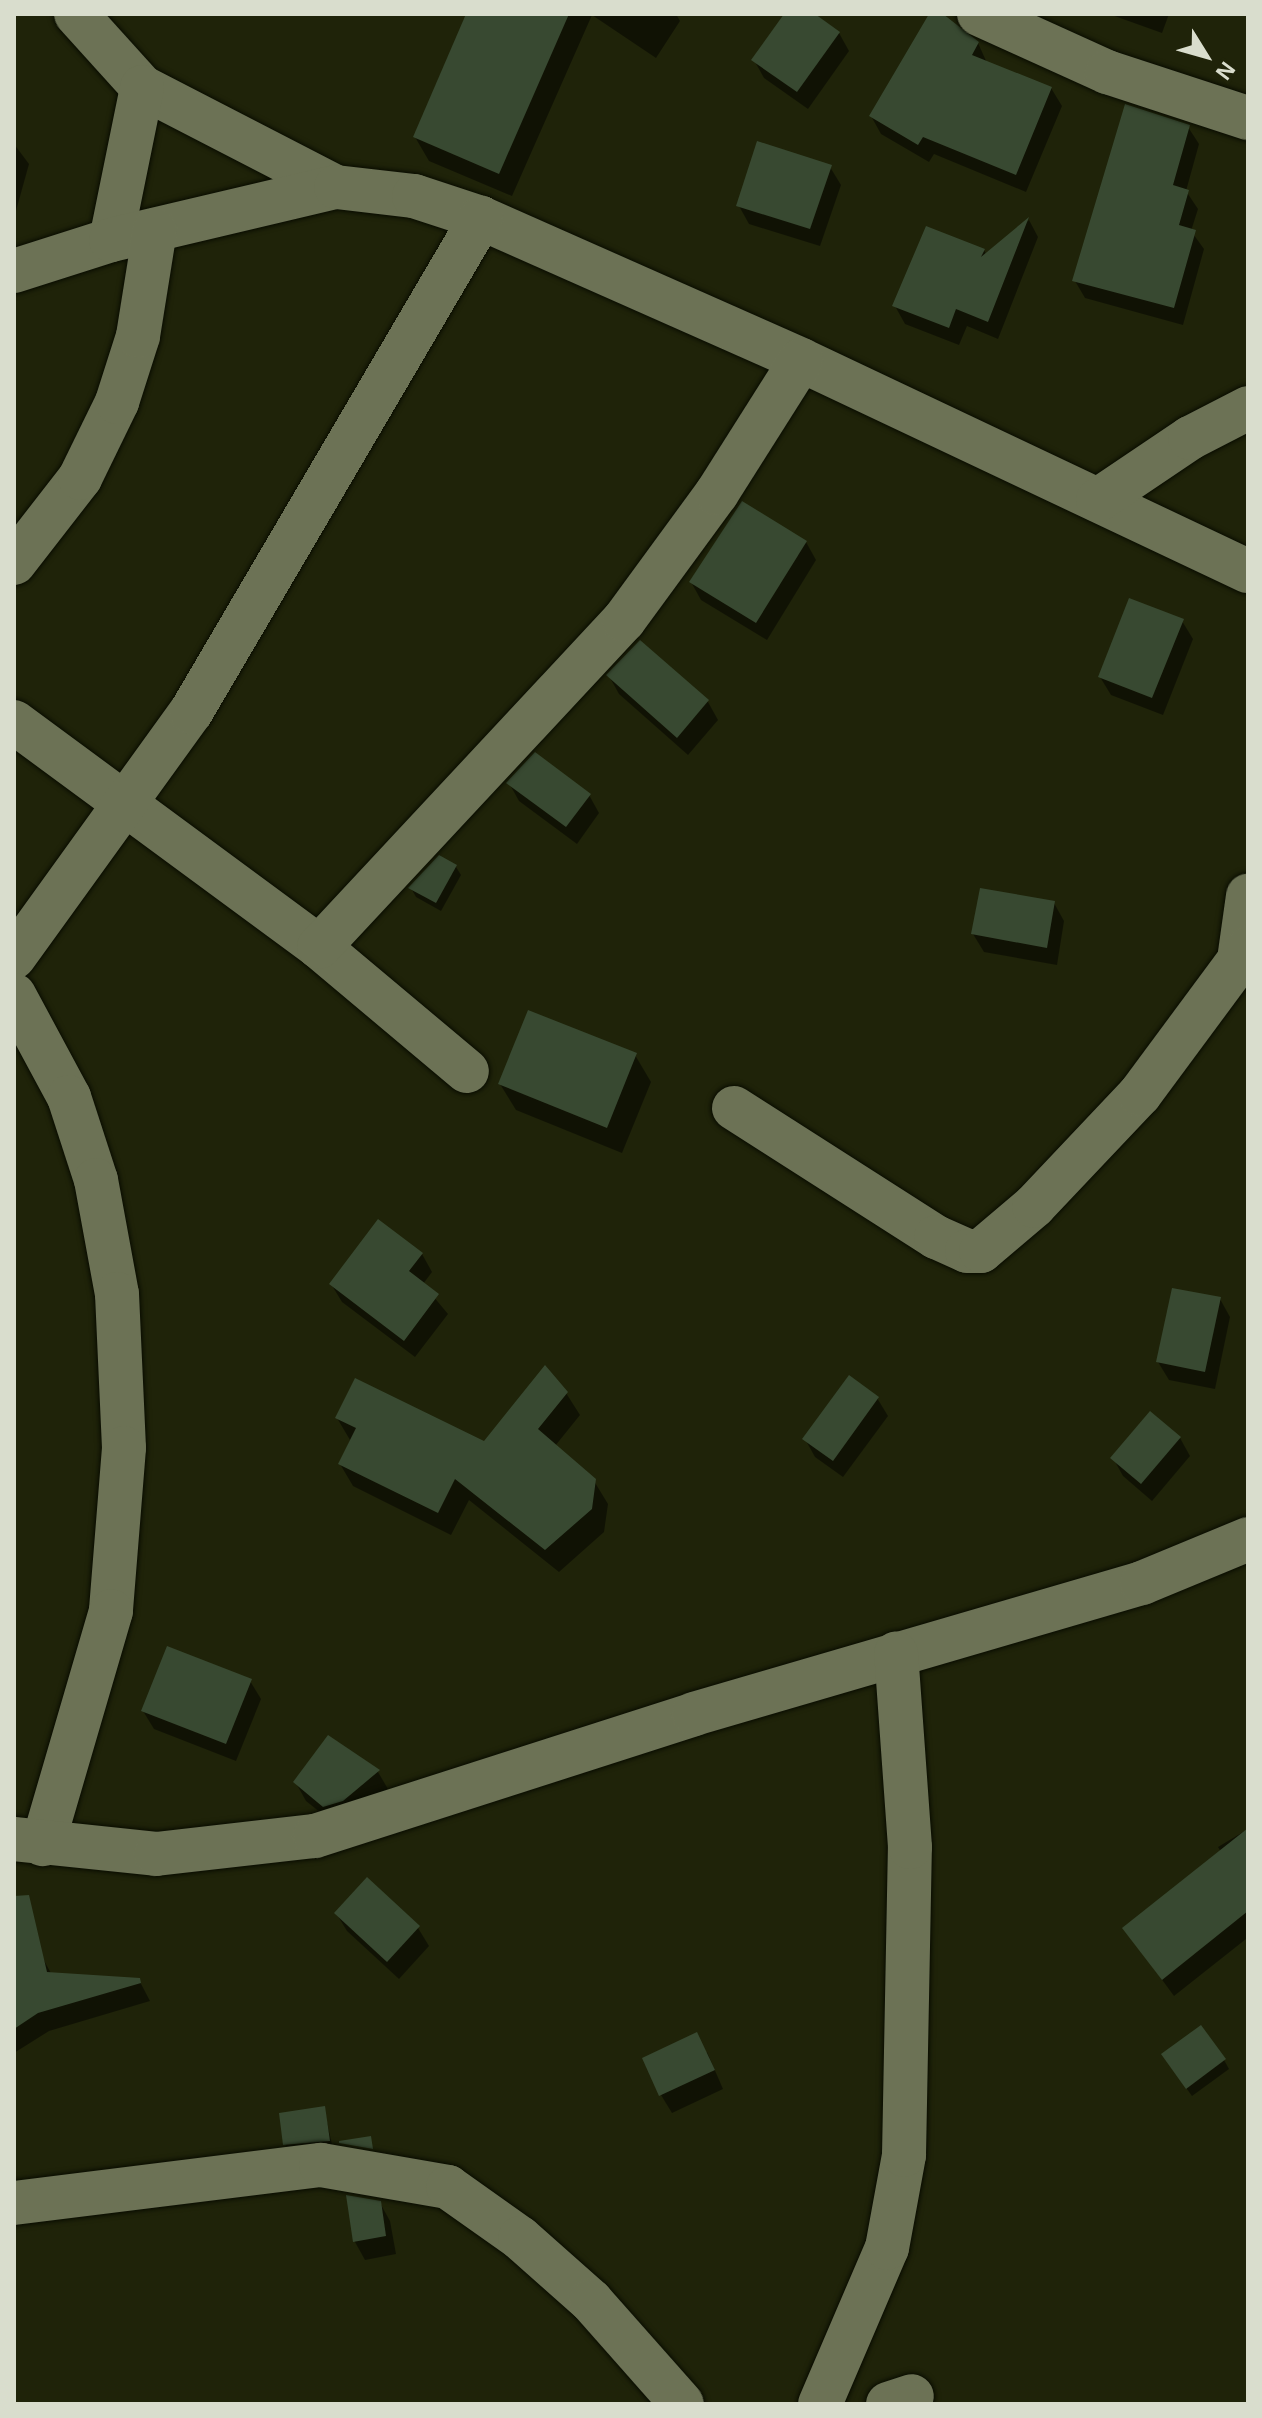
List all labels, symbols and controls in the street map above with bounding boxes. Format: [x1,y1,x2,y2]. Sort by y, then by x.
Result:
north arrow [1166,16,1246,96]
text: N [1211,57,1240,85]

